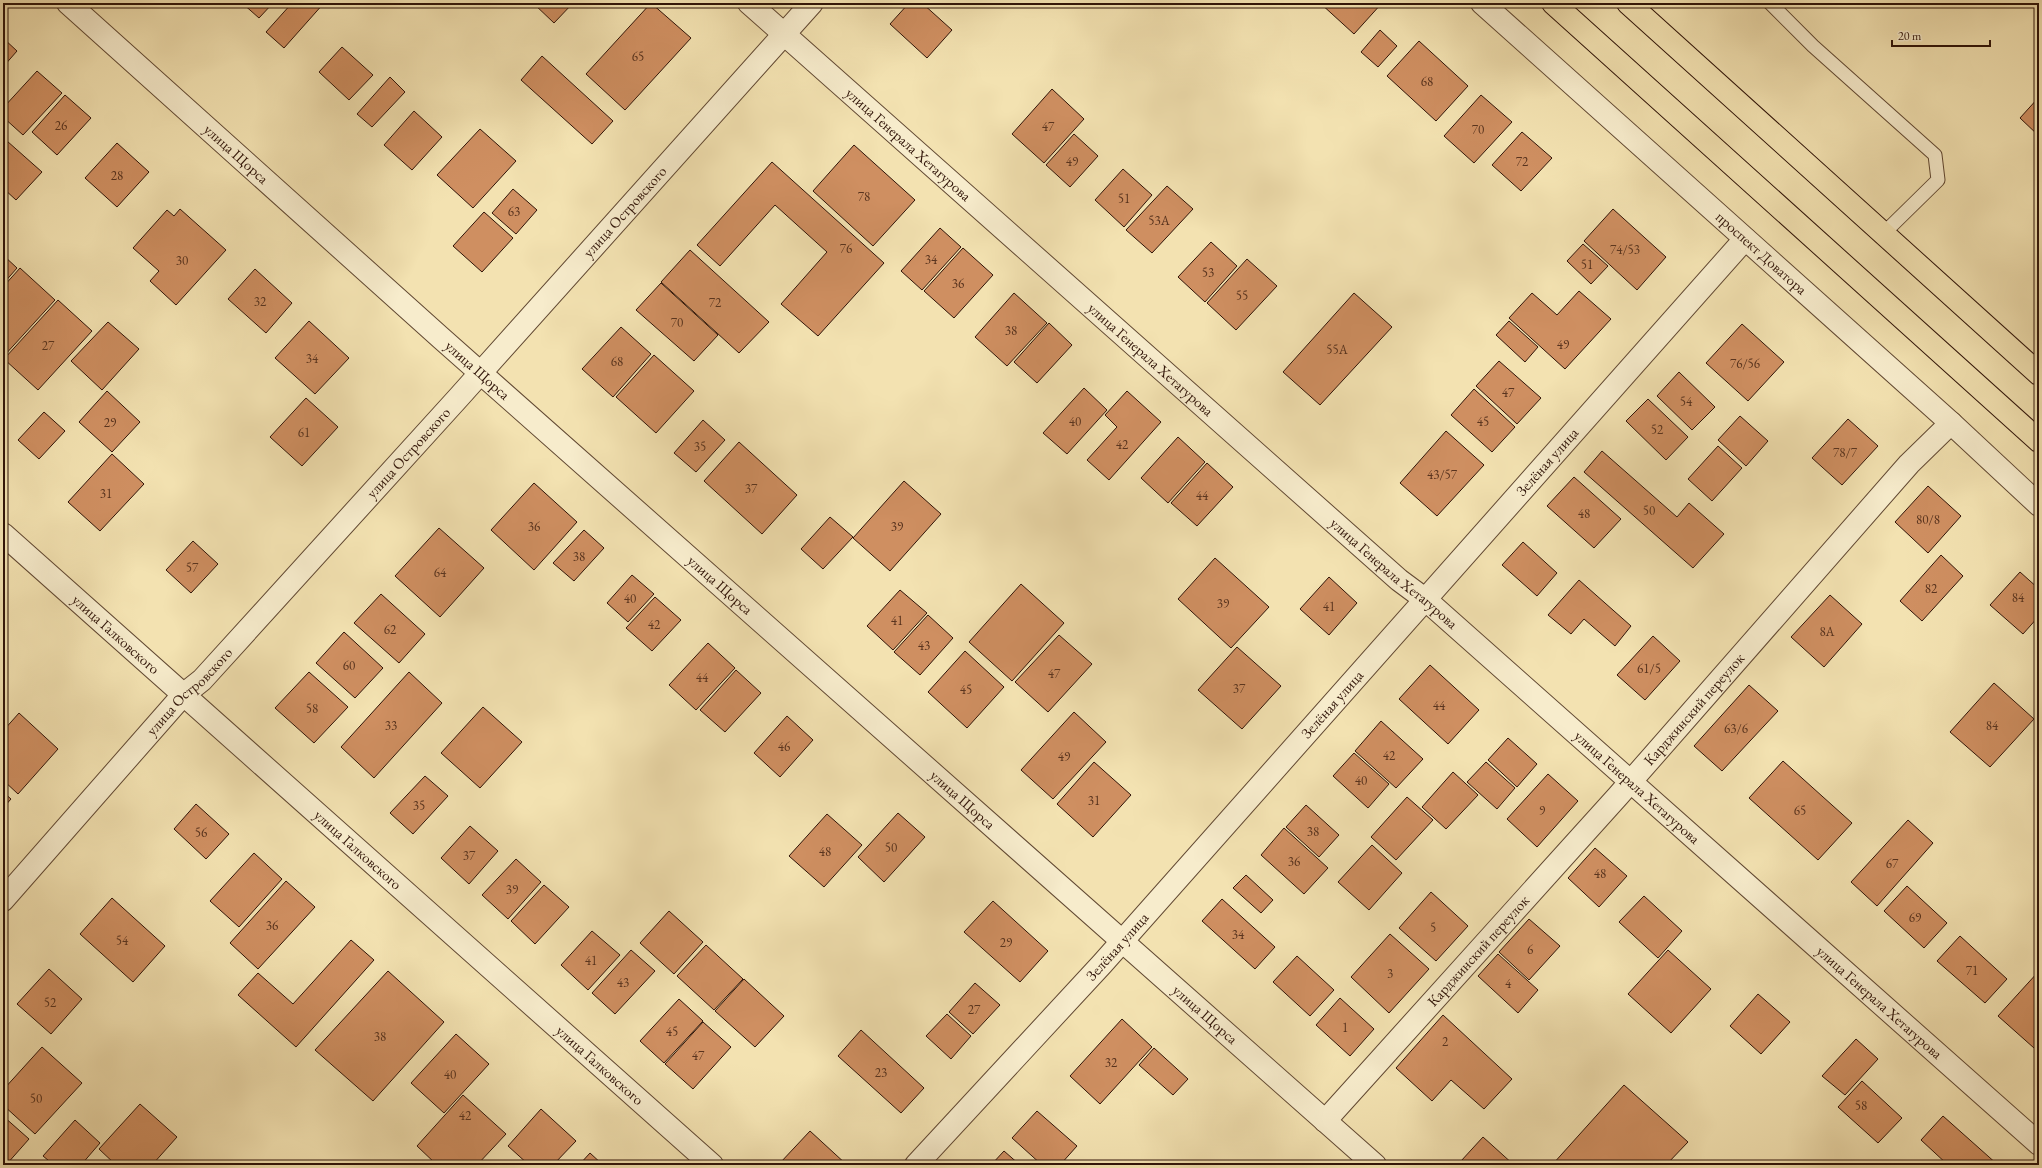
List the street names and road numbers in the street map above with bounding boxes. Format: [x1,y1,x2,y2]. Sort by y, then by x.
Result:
street label: улица Генерала Хетагурова [842,83,975,205]
street label: улица Щорса [200,120,273,188]
street label: улица Островского [579,162,670,261]
street label: проспект Доватора [1712,207,1811,299]
street label: улица Генерала Хетагурова [1084,298,1218,420]
street label: улица Щорса [441,336,514,404]
street label: улица Островского [362,403,454,502]
street label: Зелёная улица [1512,423,1582,500]
street label: улица Генерала Хетагурова [1326,513,1462,633]
street label: улица Щорса [684,551,757,619]
street label: улица Галковского [68,590,164,678]
street label: улица Островского [142,643,236,739]
street label: Карджинский переулок [1639,649,1748,769]
street label: Зелёная улица [1297,666,1367,742]
street label: улица Генерала Хетагурова [1571,726,1704,848]
street label: улица Щорса [926,766,999,833]
street label: улица Галковского [310,805,406,893]
street label: Карджинский переулок [1423,891,1533,1010]
street label: Зелёная улица [1081,908,1152,984]
street label: улица Генерала Хетагурова [1813,941,1947,1063]
street label: улица Щорса [1169,980,1242,1048]
street label: улица Галковского [552,1021,648,1109]

